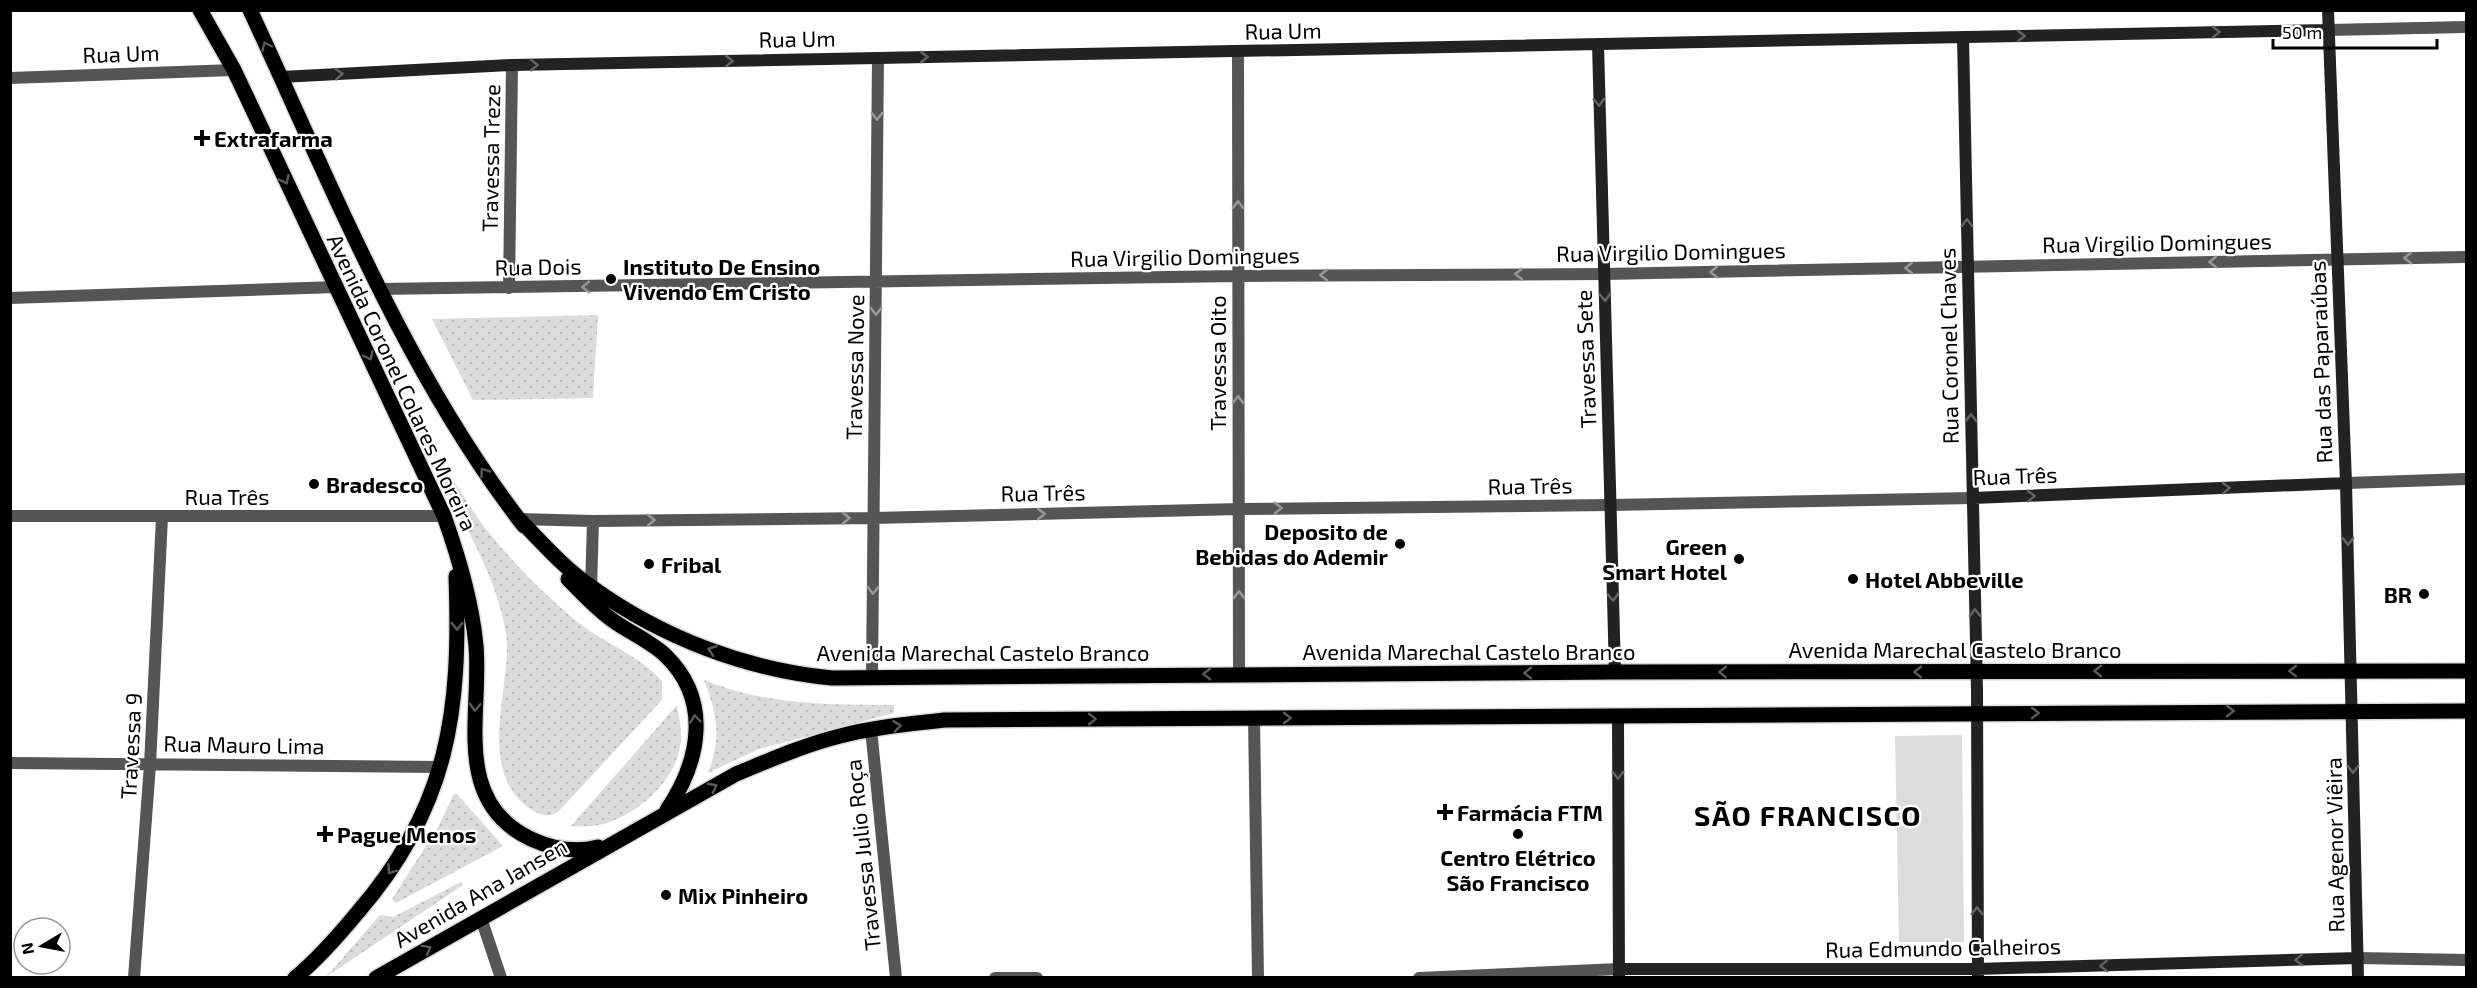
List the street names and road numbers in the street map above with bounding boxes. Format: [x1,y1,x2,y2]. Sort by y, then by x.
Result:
street label: Rua Um [1244,16,1322,44]
street label: Rua Um [758,24,836,52]
street label: Rua Um [82,39,160,67]
street label: Travessa Treze [476,84,504,232]
street label: Rua Virgilio Domingues [2042,227,2272,257]
street label: Avenida Coronel Colares Moreira [323,229,483,535]
street label: Rua Virgilio Domingues [1556,236,1786,266]
street label: Rua Virgilio Domingues [1070,241,1300,271]
street label: Rua Coronel Chaves [1933,247,1963,445]
street label: Rua Dois [494,252,582,280]
street label: Rua das Paparaúbas [2303,260,2337,464]
street label: Travessa Sete [1570,289,1600,429]
street label: Travessa Nove [840,294,868,440]
street label: Travessa Oito [1204,295,1230,431]
street label: Rua Três [1972,461,2058,489]
street label: Rua Três [1487,471,1573,499]
street label: Rua Três [1000,478,1086,506]
street label: Rua Três [185,483,269,509]
street label: Avenida Marechal Castelo Branco [1789,636,2121,662]
street label: Avenida Marechal Castelo Branco [1303,638,1635,664]
street label: Avenida Marechal Castelo Branco [817,639,1149,665]
street label: Travessa 9 [114,692,146,800]
street label: Rua Mauro Lima [163,730,325,758]
street label: Rua Agenor Viêira [2319,757,2349,933]
street label: Travessa Julio Roça [839,758,887,952]
street label: Avenida Ana Jansen [389,832,571,952]
street label: Rua Edmundo Calheiros [1825,932,2061,962]

